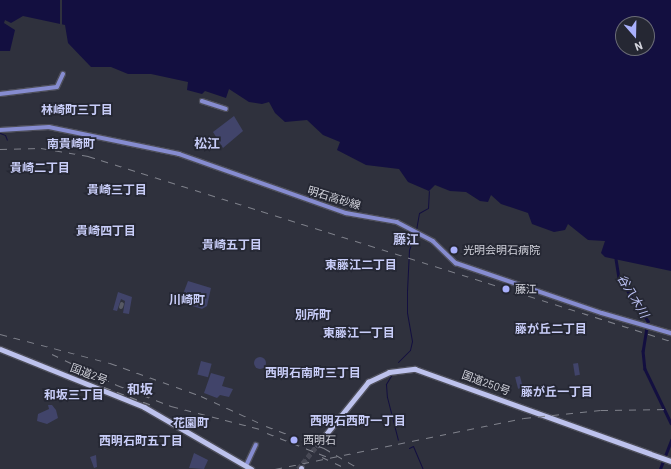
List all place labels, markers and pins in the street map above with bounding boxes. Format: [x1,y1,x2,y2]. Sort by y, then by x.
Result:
place label: 光明会明石病院 [463,243,540,257]
marker: 光明会明石病院 [448,244,460,256]
place label: 藤江 [515,282,537,296]
marker: 藤江 [500,283,512,295]
place label: 西明石 [303,433,336,447]
marker: 西明石 [288,434,300,446]

